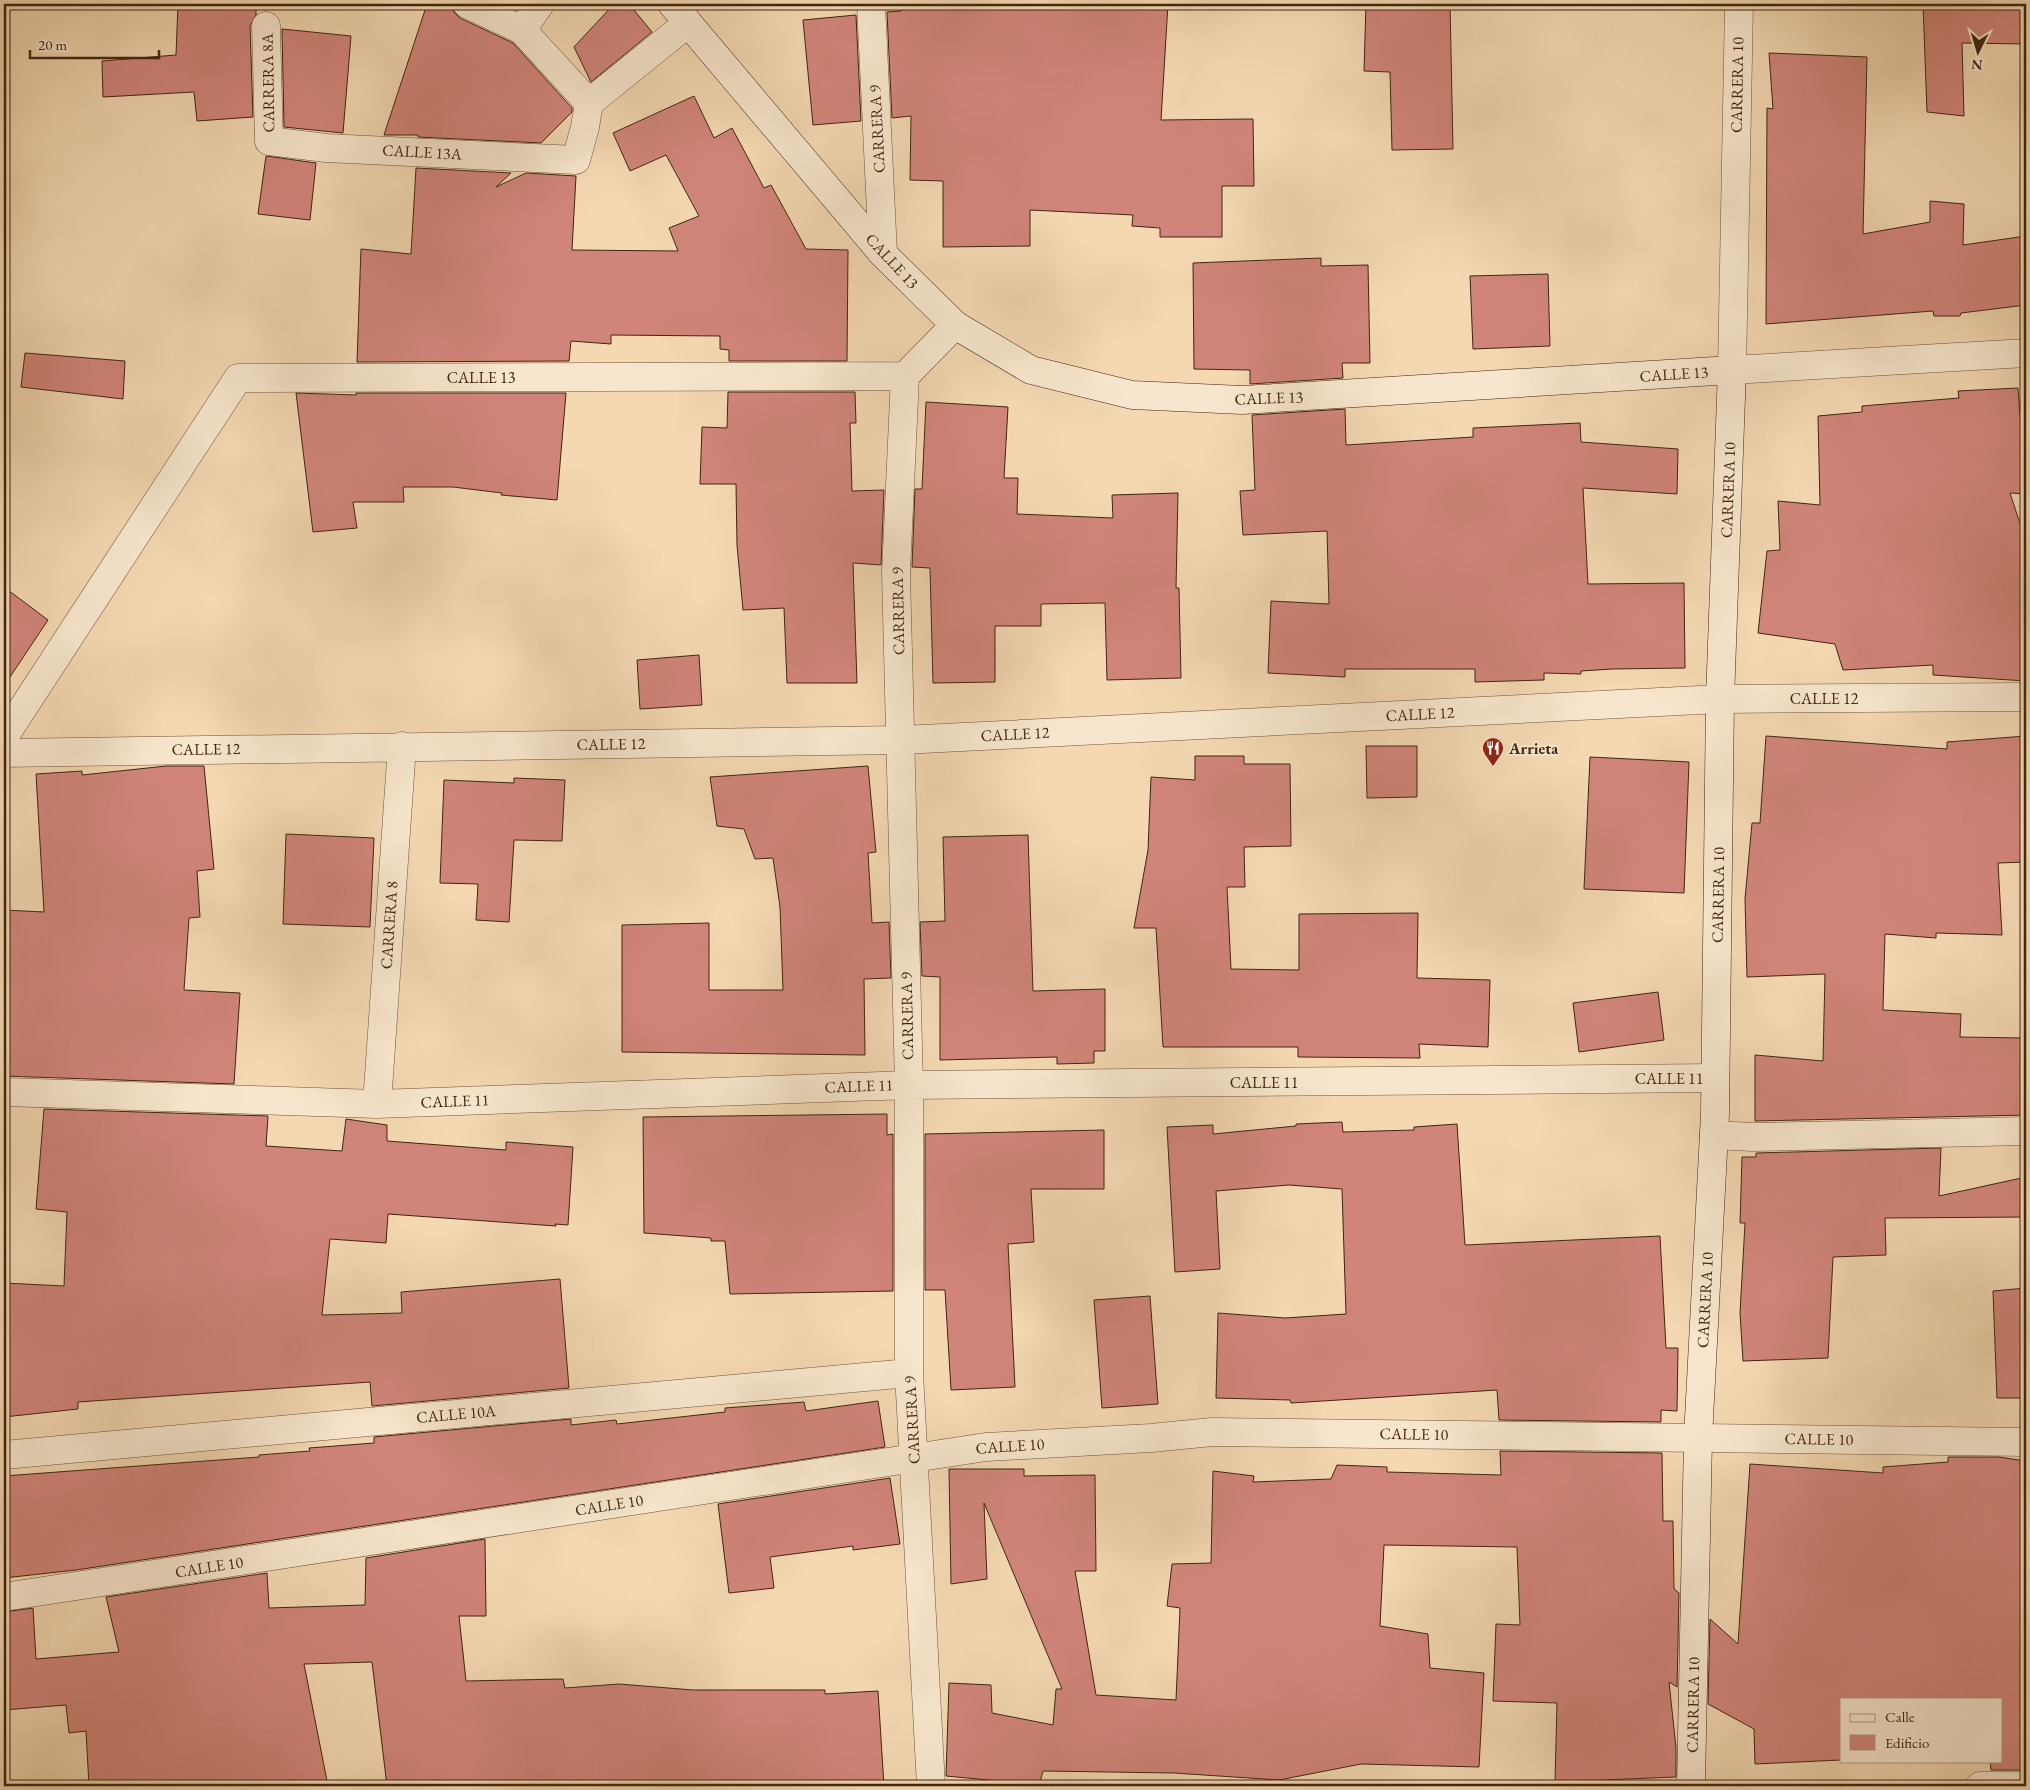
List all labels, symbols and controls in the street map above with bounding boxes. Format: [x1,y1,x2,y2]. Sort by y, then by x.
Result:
scale bar [30,28,159,60]
north arrow [1952,28,2002,78]
street label: CARRERA 8A [257,32,279,133]
text: 20 m [38,35,67,54]
street label: CARRERA 10 [1726,37,1748,133]
text: N [1970,55,1983,74]
street label: CARRERA 9 [864,84,890,174]
street label: CALLE 13A [382,139,463,165]
street label: CALLE 13 [861,229,923,294]
street label: CALLE 13 [1639,361,1709,387]
street label: CALLE 13 [447,367,516,388]
street label: CALLE 13 [1234,386,1304,410]
street label: CARRERA 10 [1716,441,1740,538]
street label: CARRERA 9 [887,566,909,655]
street label: CALLE 12 [1790,688,1859,709]
street label: CALLE 12 [1385,702,1455,726]
street label: CALLE 12 [980,722,1050,746]
street label: CALLE 12 [576,733,646,755]
restaurant icon: Arrieta [1481,736,1505,767]
street label: CALLE 12 [171,738,241,760]
place label: Arrieta [1508,738,1559,759]
street label: CARRERA 10 [1707,847,1729,943]
street label: CARRERA 8 [375,880,403,970]
street label: CARRERA 9 [896,971,918,1060]
street label: CALLE 11 [1635,1068,1703,1089]
street label: CALLE 11 [1230,1072,1298,1093]
street label: CALLE 11 [824,1074,894,1098]
street label: CALLE 11 [420,1089,490,1113]
street label: CARRERA 10 [1692,1251,1718,1348]
street label: CARRERA 9 [899,1375,925,1465]
street label: CALLE 10A [415,1400,498,1428]
street label: CALLE 10 [1379,1423,1449,1445]
street label: CALLE 10 [1784,1428,1854,1450]
street label: CALLE 10 [975,1433,1045,1459]
street label: CALLE 10 [573,1489,645,1521]
street label: CALLE 10 [173,1551,245,1583]
street label: CARRERA 10 [1682,1657,1704,1753]
legend [1840,1698,2002,1762]
text: Calle [1885,1707,1915,1726]
text: Edificio [1885,1733,1929,1752]

